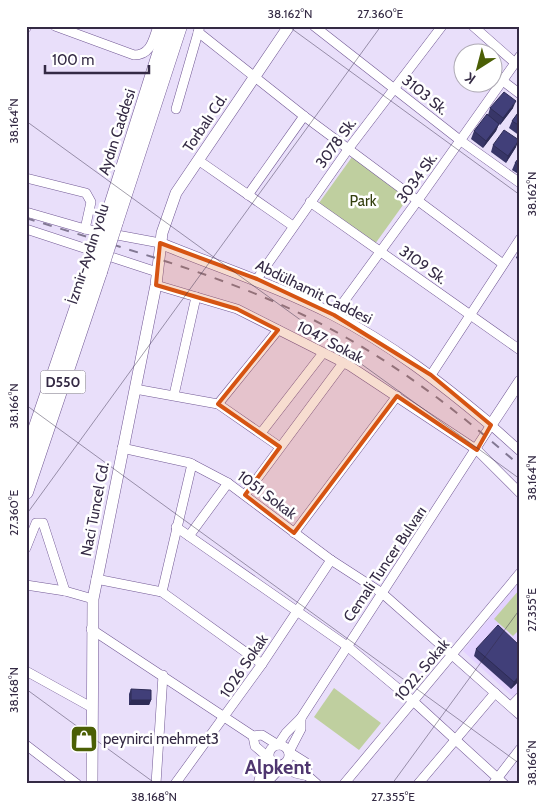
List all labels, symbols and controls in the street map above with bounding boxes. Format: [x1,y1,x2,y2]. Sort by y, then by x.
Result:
text: 38.162°N [267,6,313,21]
text: 27.360°E [357,6,403,21]
scale bar [45,42,149,74]
north arrow [454,42,504,92]
text: 100 m [52,51,94,69]
text: K [461,69,479,88]
street label: 3103 Sk. [399,71,451,119]
street label: Aydın Caddesi [95,87,139,177]
street label: Torbalı Cd. [179,91,231,155]
text: 38.164°N [6,98,21,144]
street label: 3078 Sk. [312,115,360,171]
street label: 3034 Sk. [393,150,441,206]
text: 38.162°N [524,171,539,217]
park label: Park [349,192,377,210]
street label: İzmir-Aydın yolu [62,201,113,306]
street label: 3109 Sk. [396,242,450,288]
street label: Abdülhamit Caddesi [253,256,375,328]
street label: 1047 Sokak [294,317,366,367]
road number: D550 [40,371,86,394]
text: 38.166°N [6,383,21,429]
text: 38.164°N [524,455,539,501]
street label: Naci Tuncel Cd. [77,460,113,558]
street label: 1051 Sokak [234,467,300,523]
text: 27.360°E [6,490,21,536]
street label: Cemali Tuncer Bulvarı [340,503,430,625]
text: 27.355°E [524,588,539,632]
street label: 1026 Sokak [216,631,272,701]
street label: 1022. Sokak [391,635,453,705]
text: 38.168°N [6,667,21,713]
shop icon: peynirci mehmet3 [69,724,99,754]
place label: peynirci mehmet3 [103,730,219,748]
text: 38.166°N [524,740,539,786]
district label: Alpkent [245,755,311,779]
text: 38.168°N [131,789,177,804]
text: 27.355°E [371,789,415,804]

